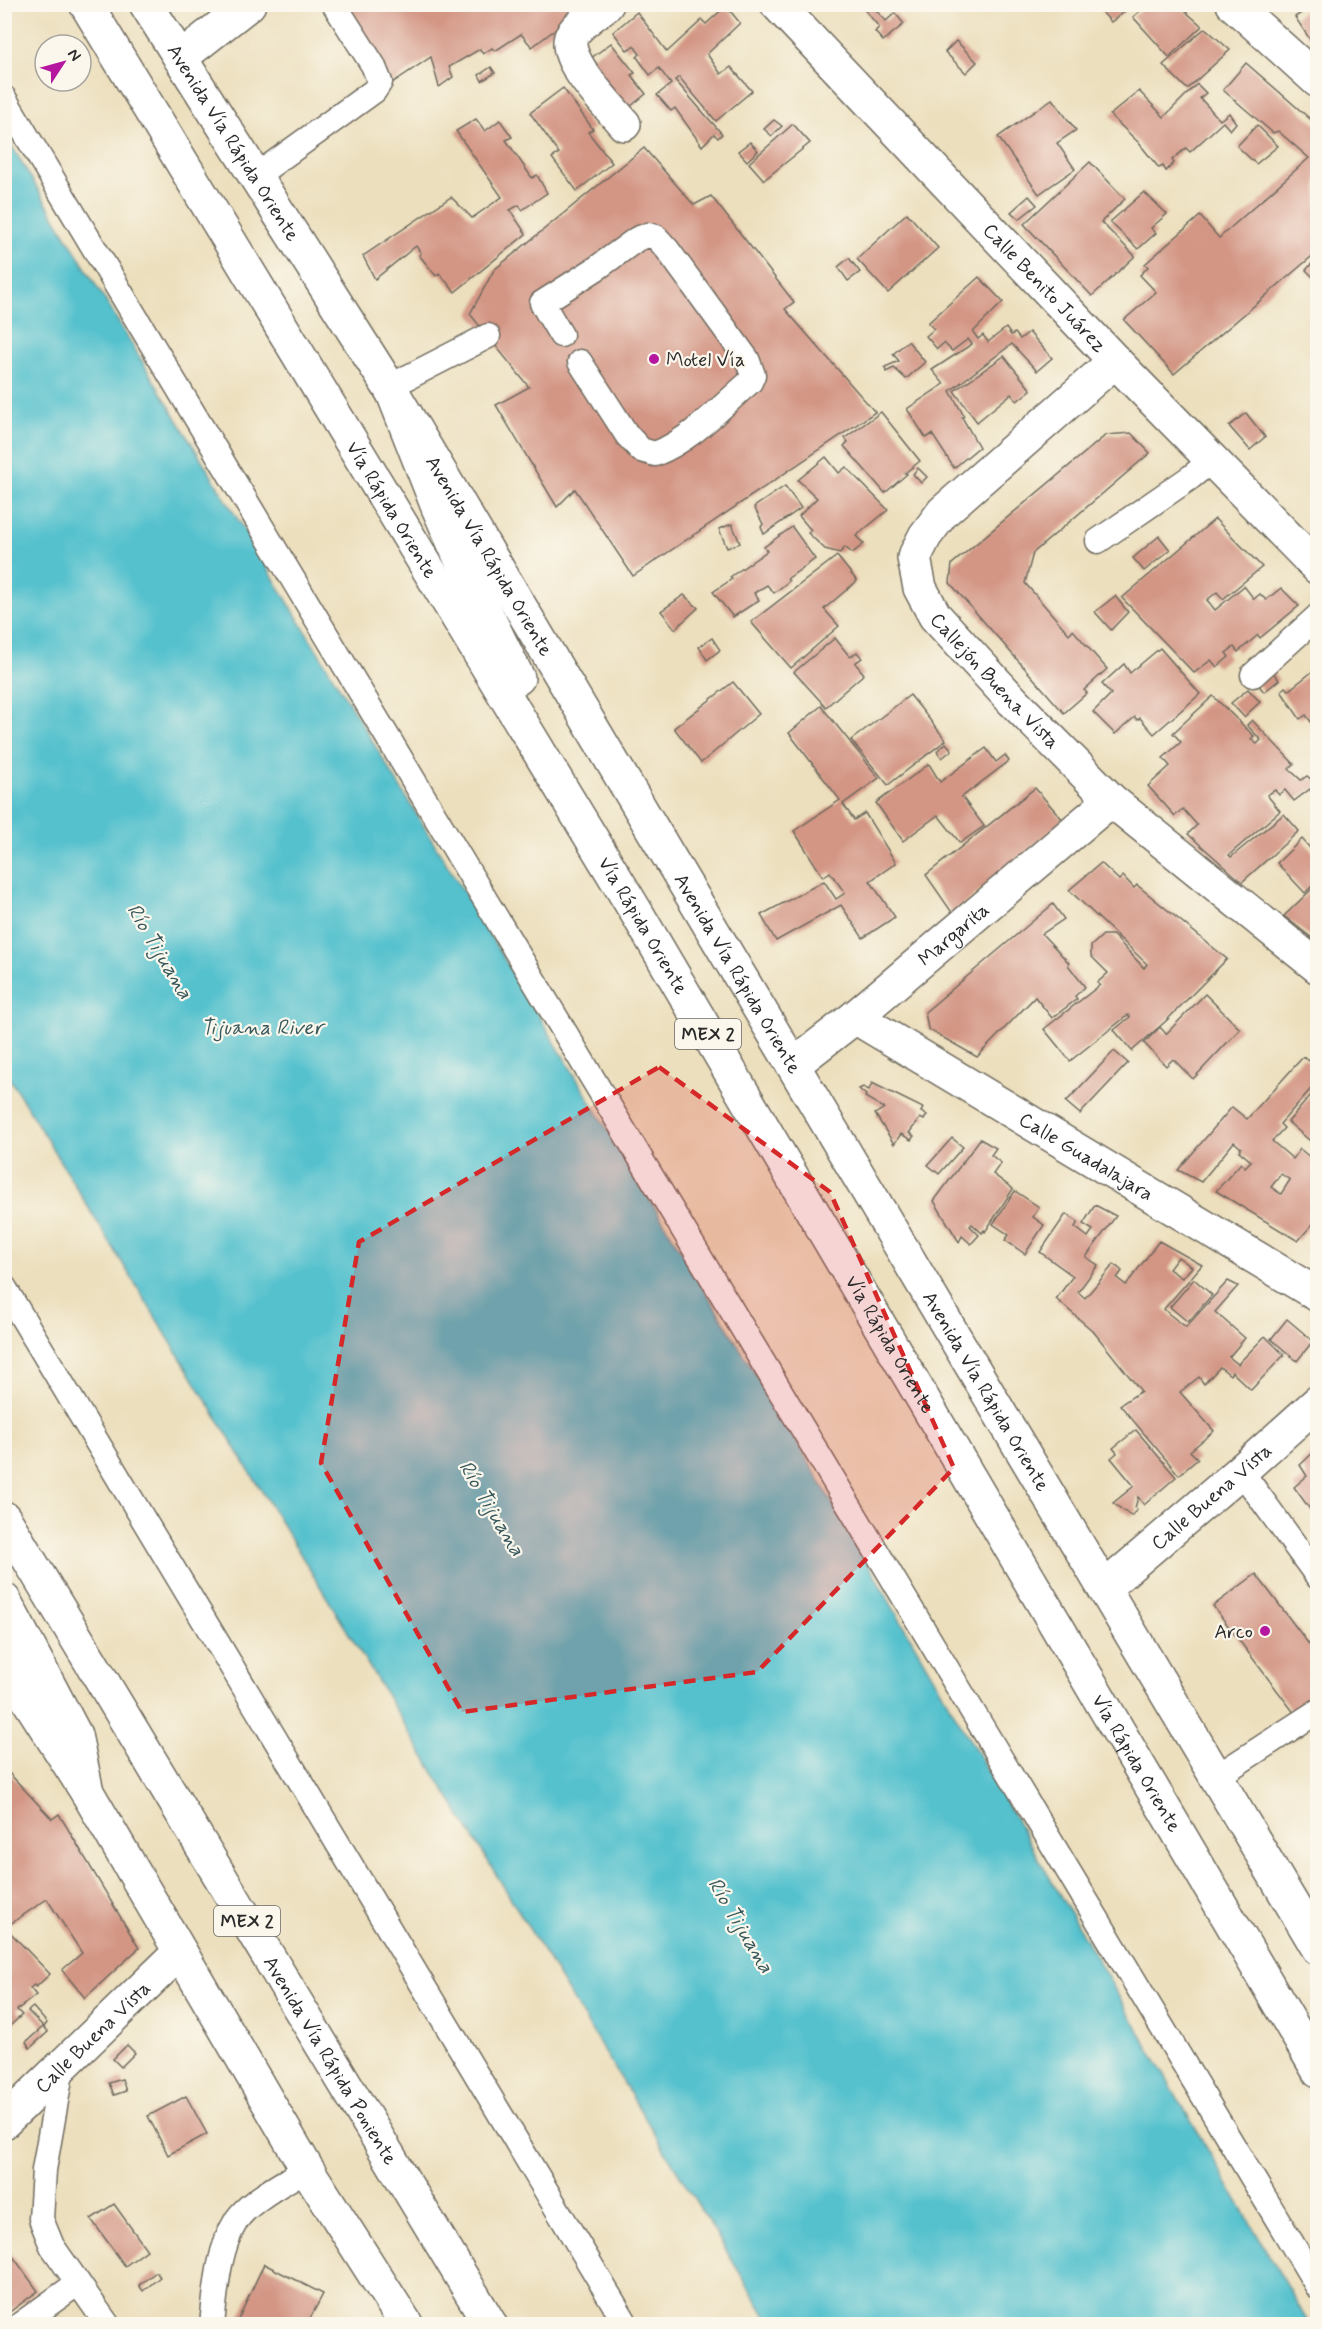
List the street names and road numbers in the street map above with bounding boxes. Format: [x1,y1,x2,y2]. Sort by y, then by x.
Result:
street label: Avenida Vía Rápida Oriente [160,39,305,247]
street label: Calle Benito Juárez [976,218,1112,359]
street label: Vía Rápida Oriente [339,436,443,584]
street label: Avenida Vía Rápida Oriente [418,451,559,662]
street label: Callejón Buena Vista [923,607,1065,756]
street label: Vía Rápida Oriente [591,852,694,1000]
street label: Avenida Vía Rápida Oriente [667,869,807,1079]
street label: Margarita [913,897,995,973]
road number: MEX 2 [675,1019,741,1049]
street label: Calle Guadalajara [1013,1106,1158,1208]
street label: Vía Rápida Oriente [838,1271,941,1419]
street label: Avenida Vía Rápida Oriente [915,1286,1055,1497]
street label: Calle Buena Vista [1146,1438,1278,1557]
street label: Vía Rápida Oriente [1085,1689,1187,1838]
road number: MEX 2 [214,1906,280,1936]
street label: Avenida Vía Rápida Poniente [256,1951,403,2170]
street label: Calle Buena Vista [30,1975,157,2100]

